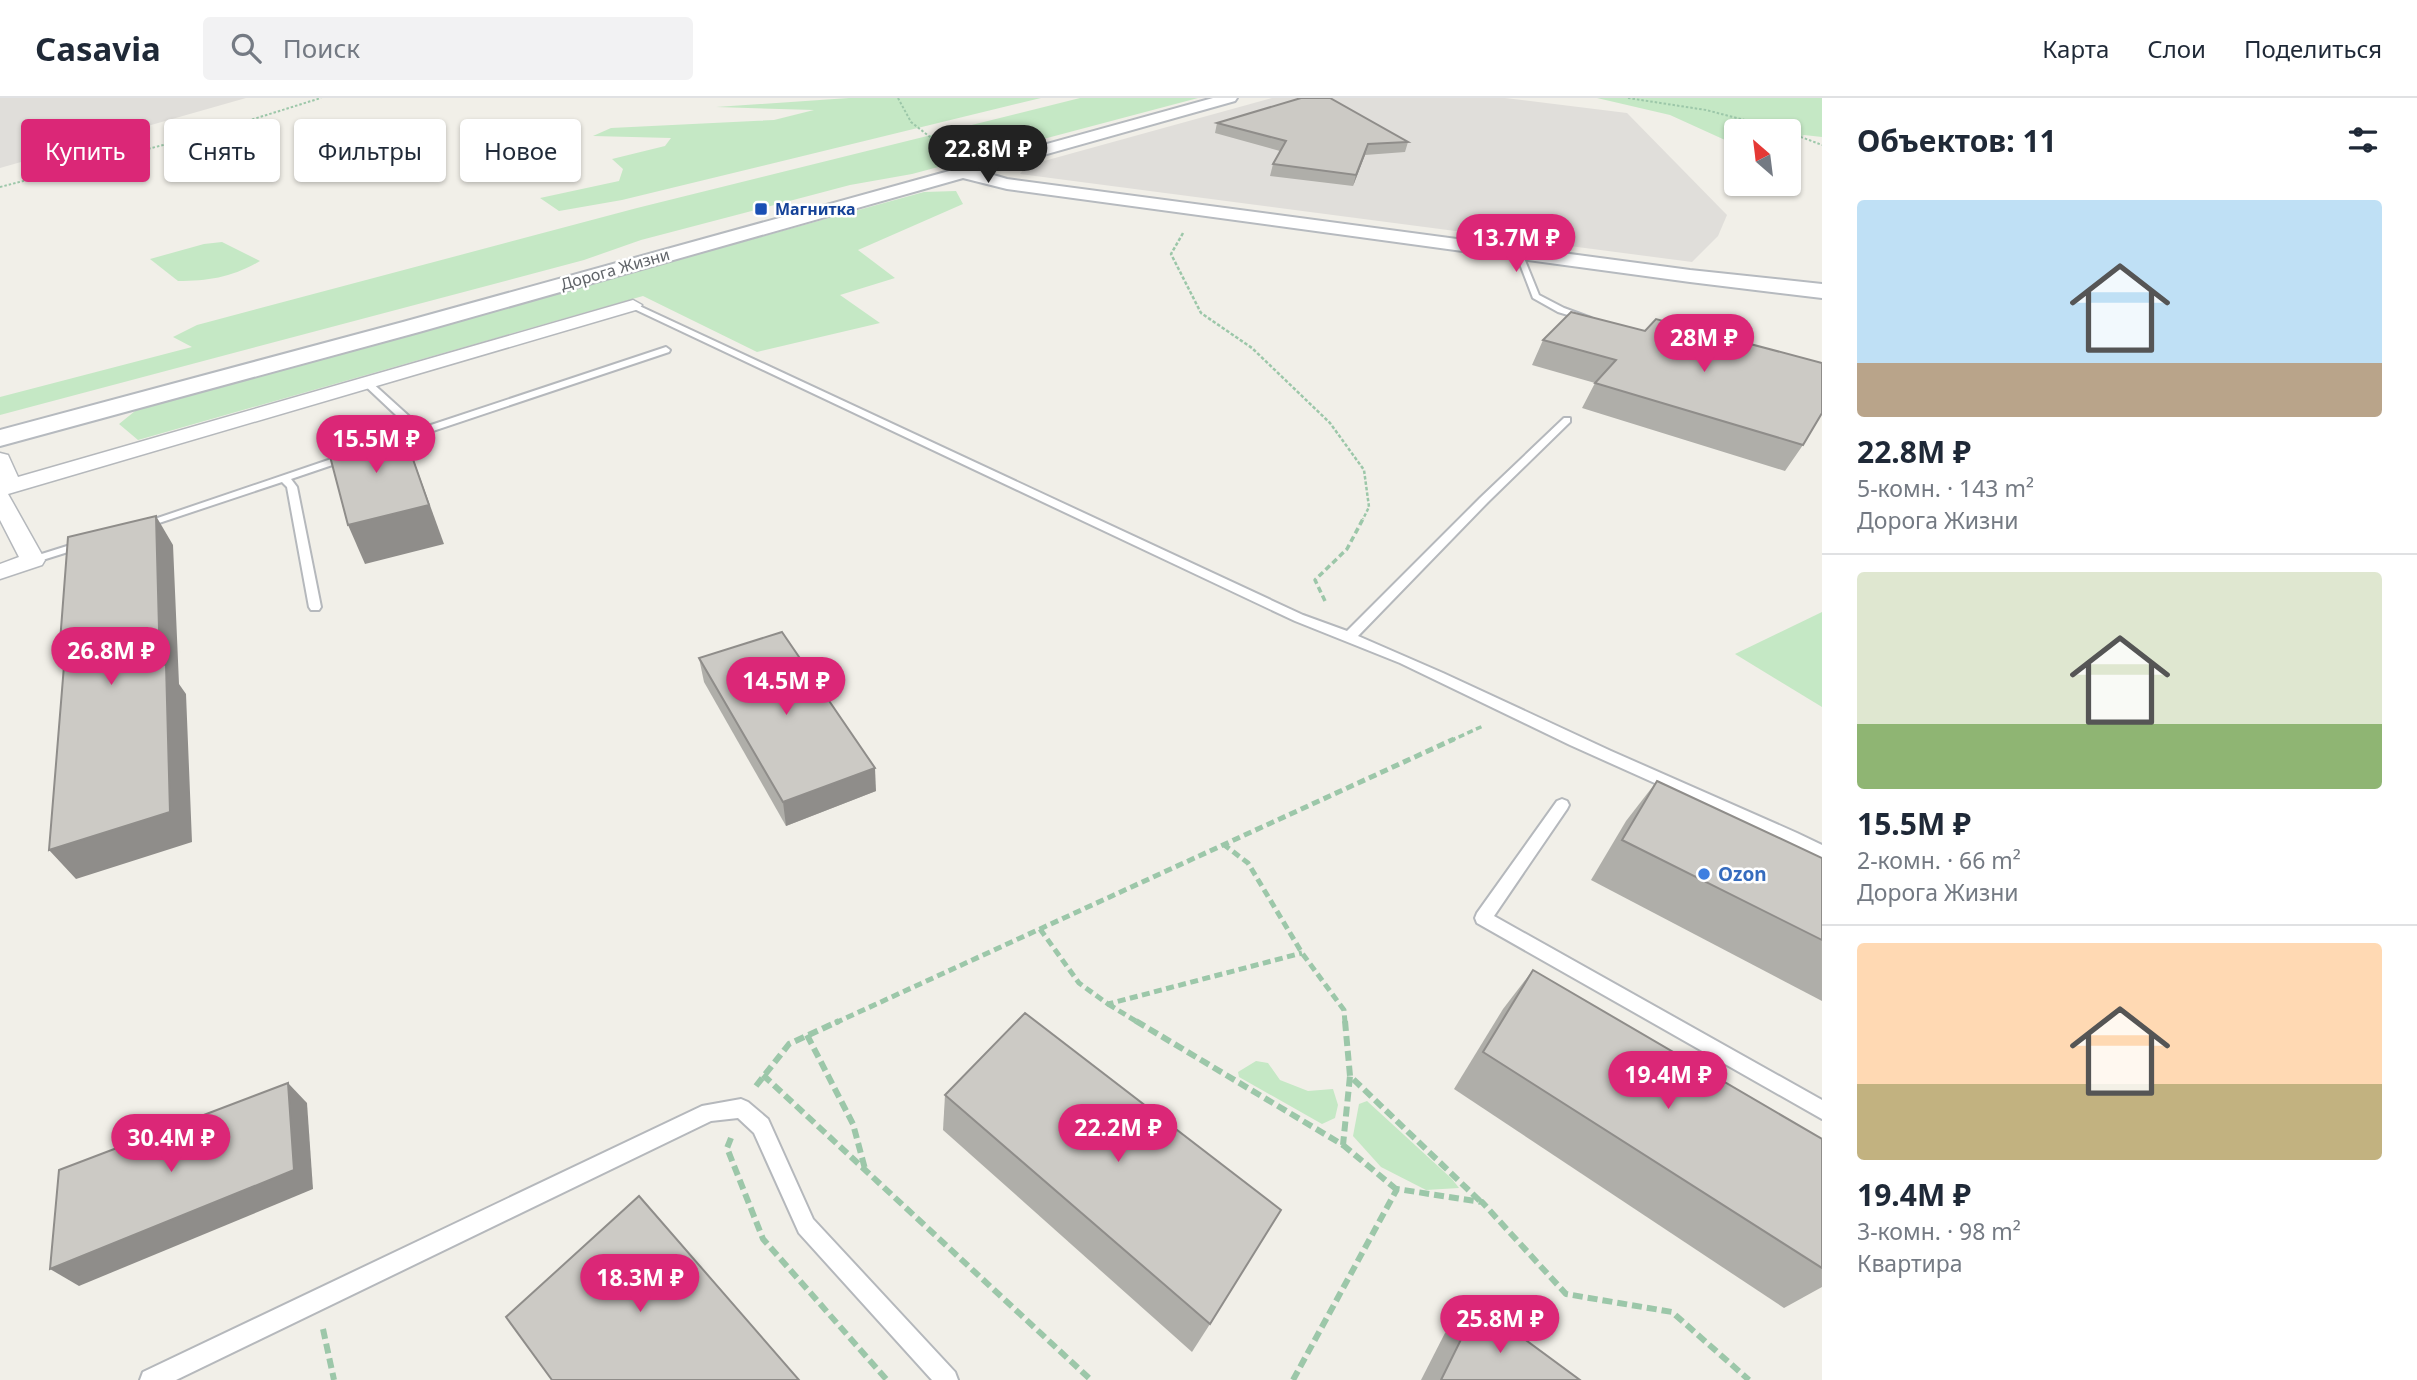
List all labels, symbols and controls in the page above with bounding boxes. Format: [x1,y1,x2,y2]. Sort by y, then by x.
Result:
search box [203,17,693,80]
text: Casavia [35,26,161,71]
icon: search [227,29,265,67]
text: Поиск [283,30,360,66]
text: Карта [2042,32,2109,65]
text: Слои [2147,32,2206,65]
text: Поделиться [2244,32,2382,65]
chip: Купить [21,119,150,182]
chip: Снять [164,119,280,182]
chip: Фильтры [294,119,446,182]
chip: Новое [460,119,581,182]
north arrow [1724,119,1801,196]
map controls [1724,119,1801,196]
text: Объектов: 11 [1857,120,2057,161]
icon: filters [2344,121,2382,159]
pin: 22.8M ₽ [923,126,1053,185]
text: 22.8M ₽ [944,132,1032,164]
place label: Магнитка [775,198,856,220]
marker: Магнитка [753,201,769,217]
pin: 13.7M ₽ [1451,214,1581,274]
text: 13.7M ₽ [1472,221,1560,253]
street label: Дорога Жизни [558,243,672,295]
icon: home [2057,245,2183,371]
pin: 28M ₽ [1655,314,1753,374]
text: 28M ₽ [1670,321,1738,353]
pin: 15.5M ₽ [311,416,441,475]
text: 15.5M ₽ [332,422,420,454]
text: 22.8M ₽ [1857,431,1971,472]
text: 5-комн. · 143 m² [1857,472,2034,504]
text: Дорога Жизни [1857,504,2019,536]
icon: home [2057,617,2183,743]
pin: 26.8M ₽ [46,628,176,687]
text: 26.8M ₽ [67,634,155,666]
pin: 14.5M ₽ [721,658,851,717]
text: 14.5M ₽ [742,664,830,696]
text: 15.5M ₽ [1857,803,1971,844]
text: 2-комн. · 66 m² [1857,844,2021,876]
place label: Ozon [1718,861,1767,887]
marker: Ozon [1696,866,1712,882]
text: Дорога Жизни [1857,876,2019,908]
icon: home [2057,988,2183,1114]
pin: 19.4M ₽ [1603,1052,1733,1111]
text: 19.4M ₽ [1624,1058,1712,1090]
pin: 22.2M ₽ [1053,1104,1183,1164]
text: 22.2M ₽ [1074,1111,1162,1143]
pin: 30.4M ₽ [106,1114,236,1174]
text: 30.4M ₽ [127,1121,215,1153]
text: 19.4M ₽ [1857,1174,1971,1215]
text: 3-комн. · 98 m² [1857,1215,2021,1247]
text: Квартира [1857,1247,1963,1279]
pin: 18.3M ₽ [575,1254,705,1314]
text: 18.3M ₽ [596,1261,684,1293]
pin: 25.8M ₽ [1435,1296,1565,1355]
text: 25.8M ₽ [1456,1302,1544,1334]

